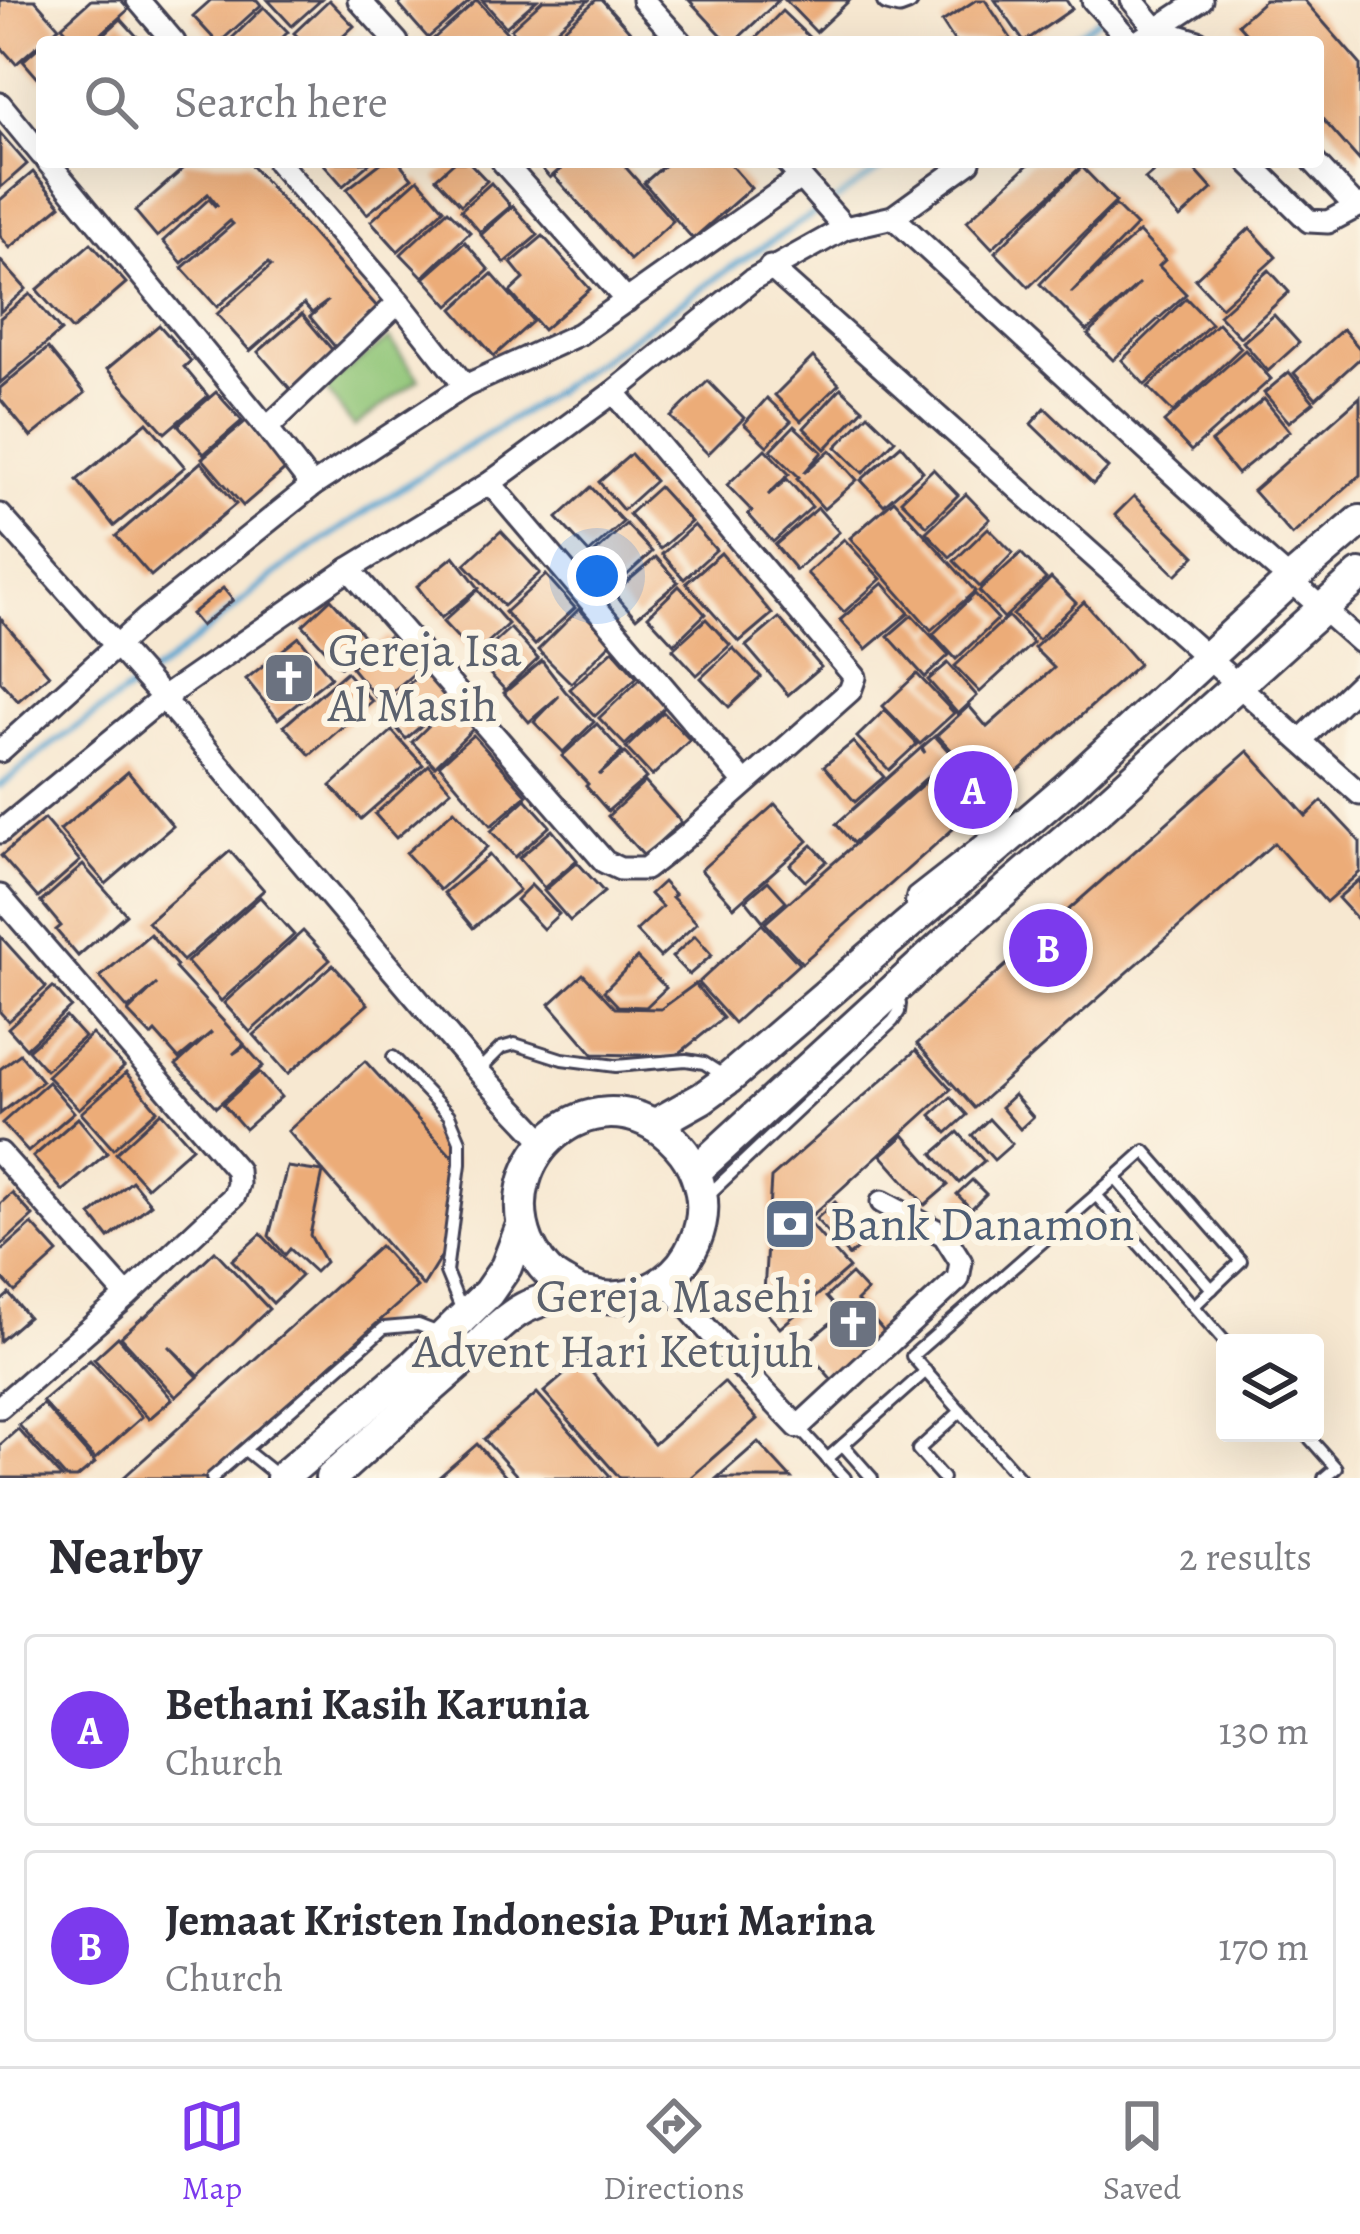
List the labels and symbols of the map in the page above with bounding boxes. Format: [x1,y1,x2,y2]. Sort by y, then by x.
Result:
your location [567,546,627,606]
place label: Gereja Isa Al Masih [327,617,523,738]
church icon: Gereja Isa Al Masih [261,650,317,706]
pin: A [934,745,1012,835]
pin: B [1009,903,1087,993]
place label: Bank Danamon [829,1191,1135,1257]
bank icon: Bank Danamon [762,1196,818,1252]
place label: Gereja Masehi Advent Hari Ketujuh [412,1263,814,1384]
church icon: Gereja Masehi Advent Hari Ketujuh [825,1296,881,1352]

